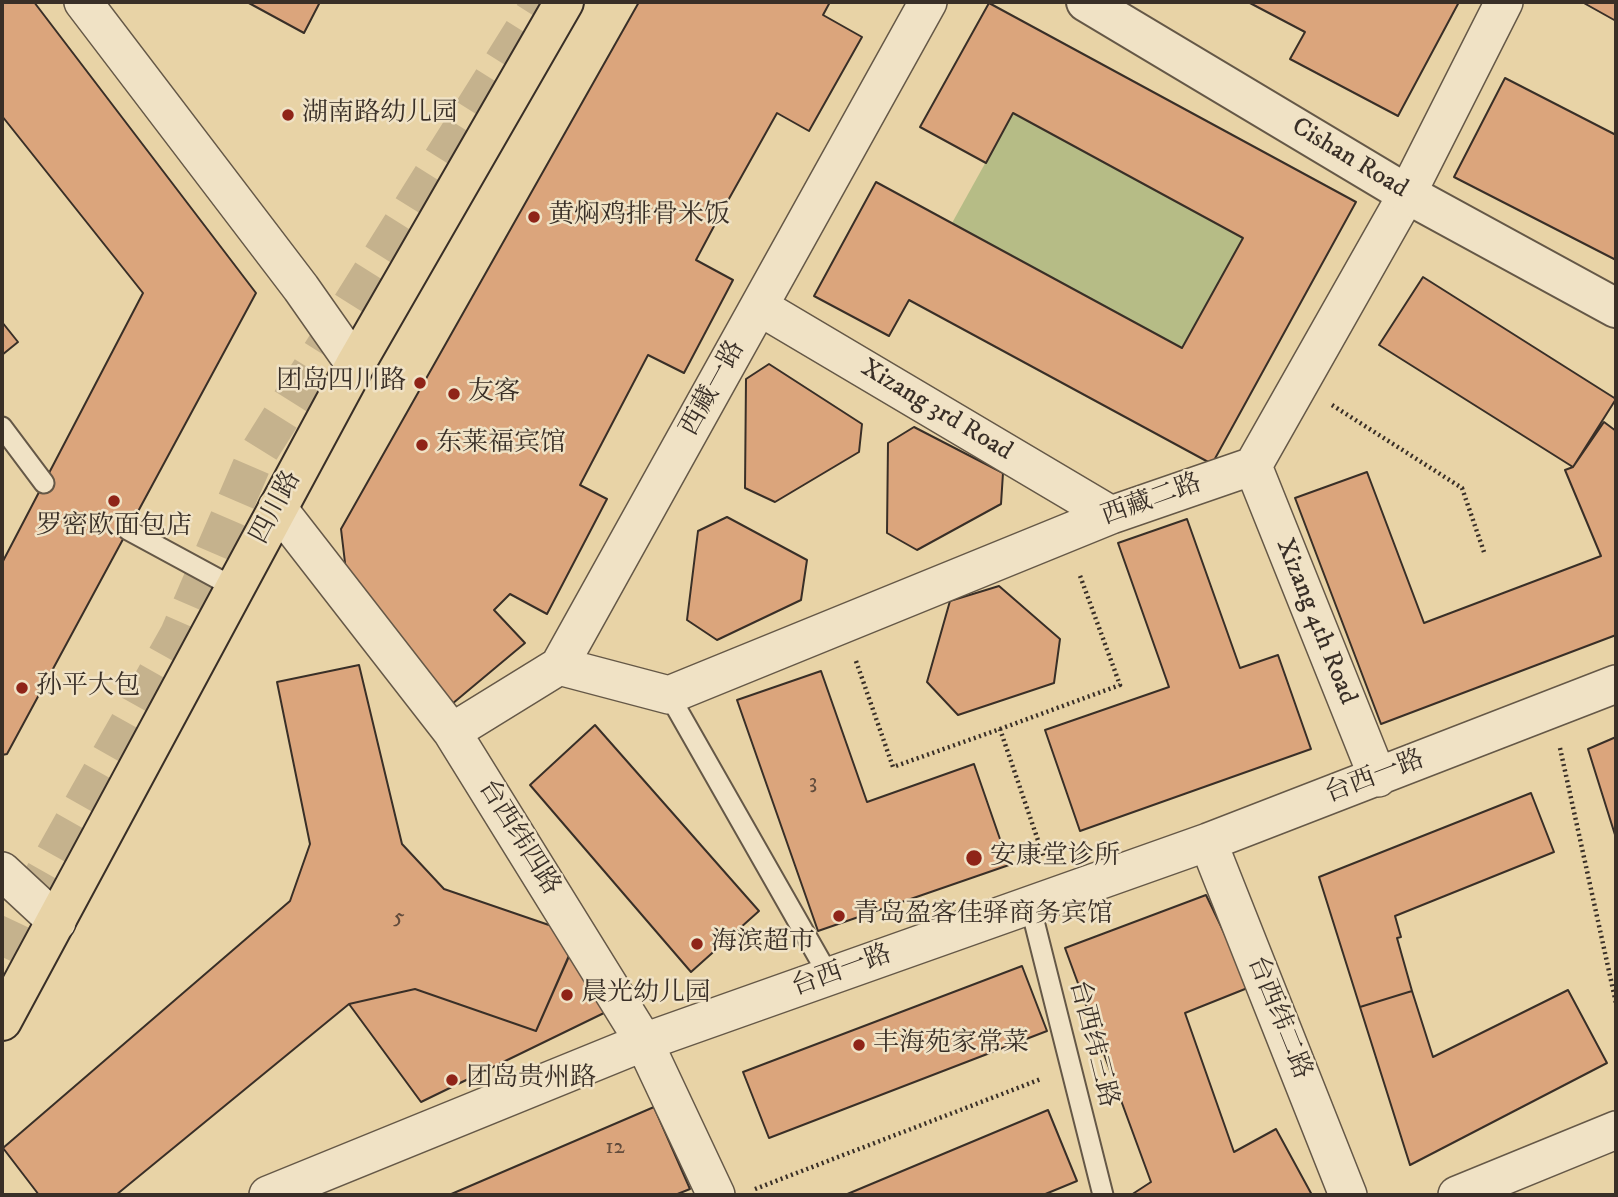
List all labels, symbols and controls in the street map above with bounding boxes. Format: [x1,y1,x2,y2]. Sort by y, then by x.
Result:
place label: 湖南路幼儿园 [302,99,458,131]
marker: 湖南路幼儿园 [280,107,296,123]
street label: Cishan Road [1285,112,1413,206]
place label: 黄焖鸡排骨米饭 [548,201,730,233]
marker: 黄焖鸡排骨米饭 [526,209,542,225]
street label: 西藏一路 [675,336,753,442]
street label: Xizang 3rd Road [855,353,1017,469]
place label: 团岛四川路 [276,367,406,399]
marker: 团岛四川路 [412,375,428,391]
place label: 友客 [468,378,520,410]
marker: 友客 [446,386,462,402]
place label: 东莱福宾馆 [436,429,566,461]
marker: 东莱福宾馆 [414,437,430,453]
street label: 四川路 [245,466,309,550]
street label: 西藏二路 [1098,469,1206,533]
marker: 罗密欧面包店 [106,493,122,509]
place label: 罗密欧面包店 [36,512,192,544]
street label: Xizang 4th Road [1268,535,1362,709]
place label: 孙平大包 [36,672,140,704]
marker: 孙平大包 [14,680,30,696]
street label: 台西一路 [1321,745,1429,811]
house number: 3 [809,769,817,797]
street label: 台西纬四路 [470,775,566,901]
place label: 安康堂诊所 [990,842,1120,874]
marker: 安康堂诊所 [964,848,984,868]
place label: 青岛盈客佳驿商务宾馆 [853,900,1113,932]
house number: 5 [393,904,405,932]
marker: 青岛盈客佳驿商务宾馆 [831,908,847,924]
place label: 海滨超市 [711,928,815,960]
marker: 海滨超市 [689,936,705,952]
street label: 台西一路 [788,940,896,1004]
street label: 台西纬二路 [1239,952,1317,1084]
street label: 台西纬三路 [1061,977,1123,1111]
place label: 晨光幼儿园 [581,979,711,1011]
marker: 晨光幼儿园 [559,987,575,1003]
place label: 丰海苑家常菜 [873,1029,1029,1061]
marker: 丰海苑家常菜 [851,1037,867,1053]
place label: 团岛贵州路 [466,1064,596,1096]
marker: 团岛贵州路 [444,1072,460,1088]
house number: 12 [605,1134,625,1162]

